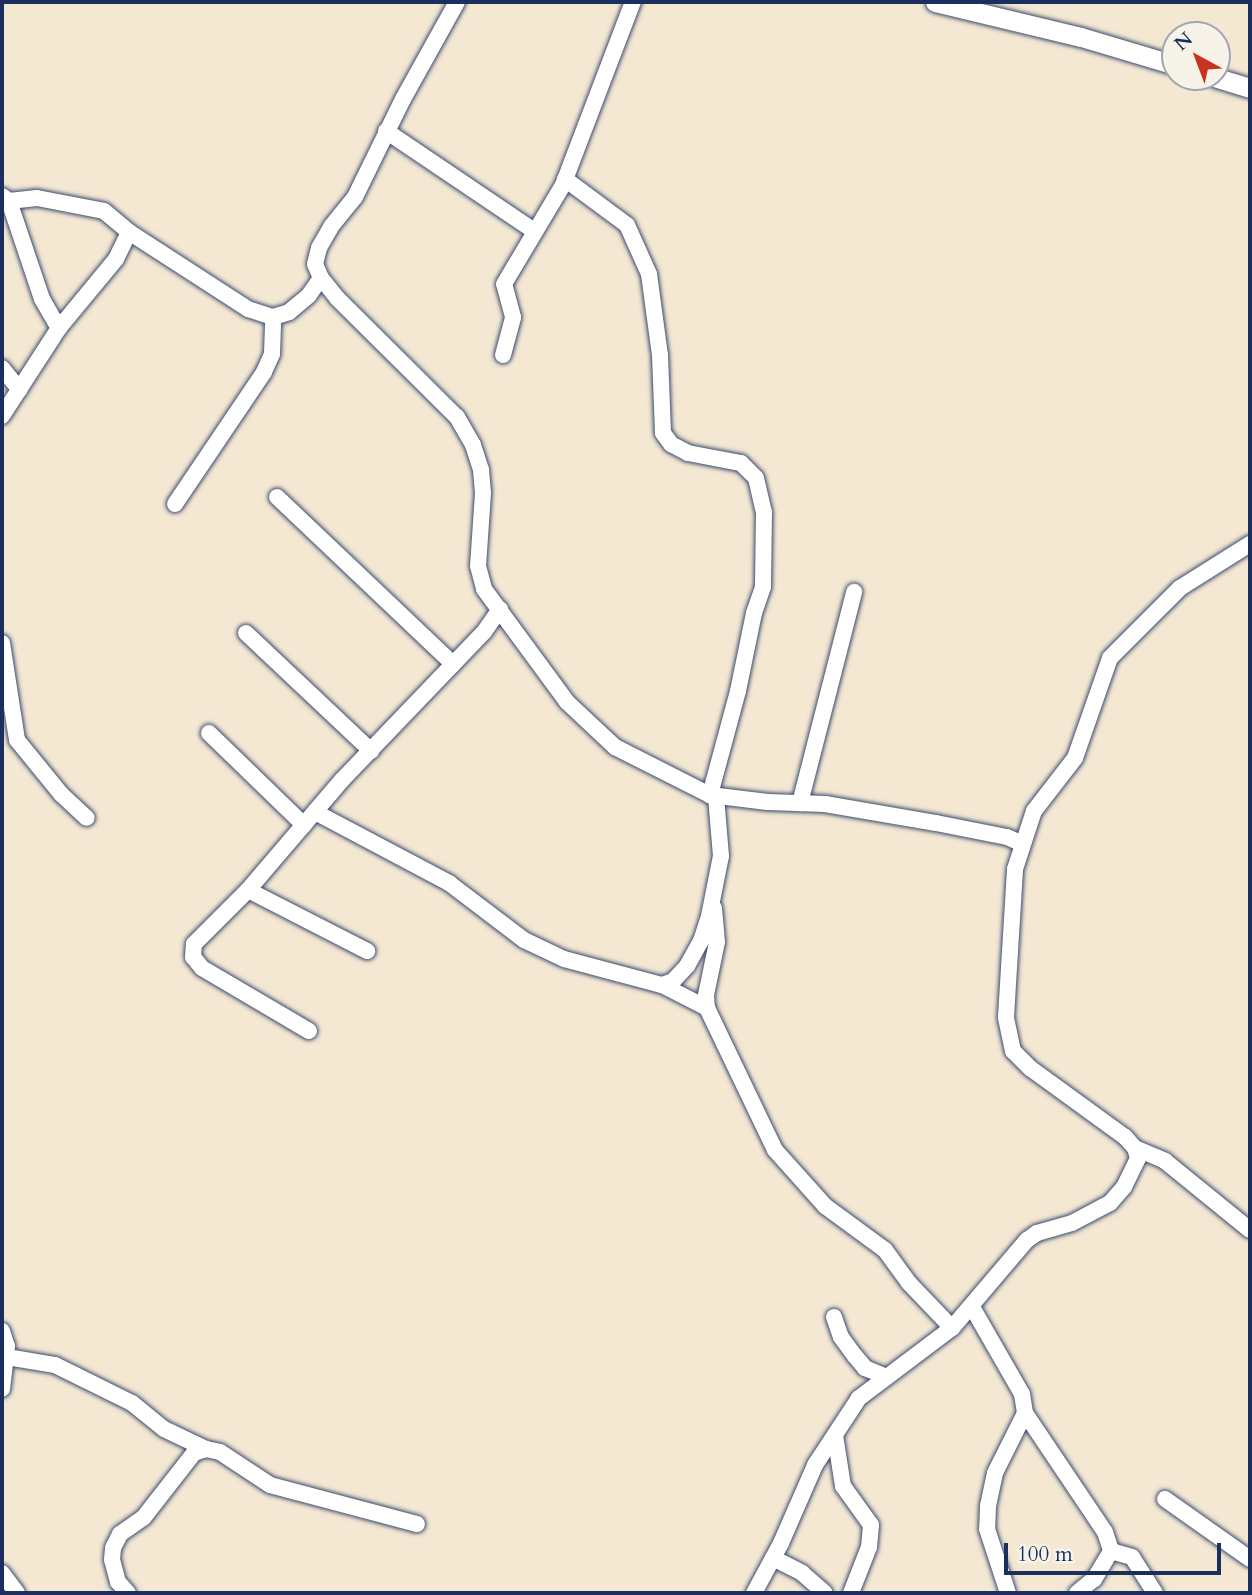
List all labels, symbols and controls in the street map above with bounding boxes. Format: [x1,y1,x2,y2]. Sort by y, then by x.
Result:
north arrow [1161,21,1231,91]
text: N [1169,26,1198,57]
scale bar [1007,1528,1224,1572]
text: 100 m [1017,1540,1073,1569]

